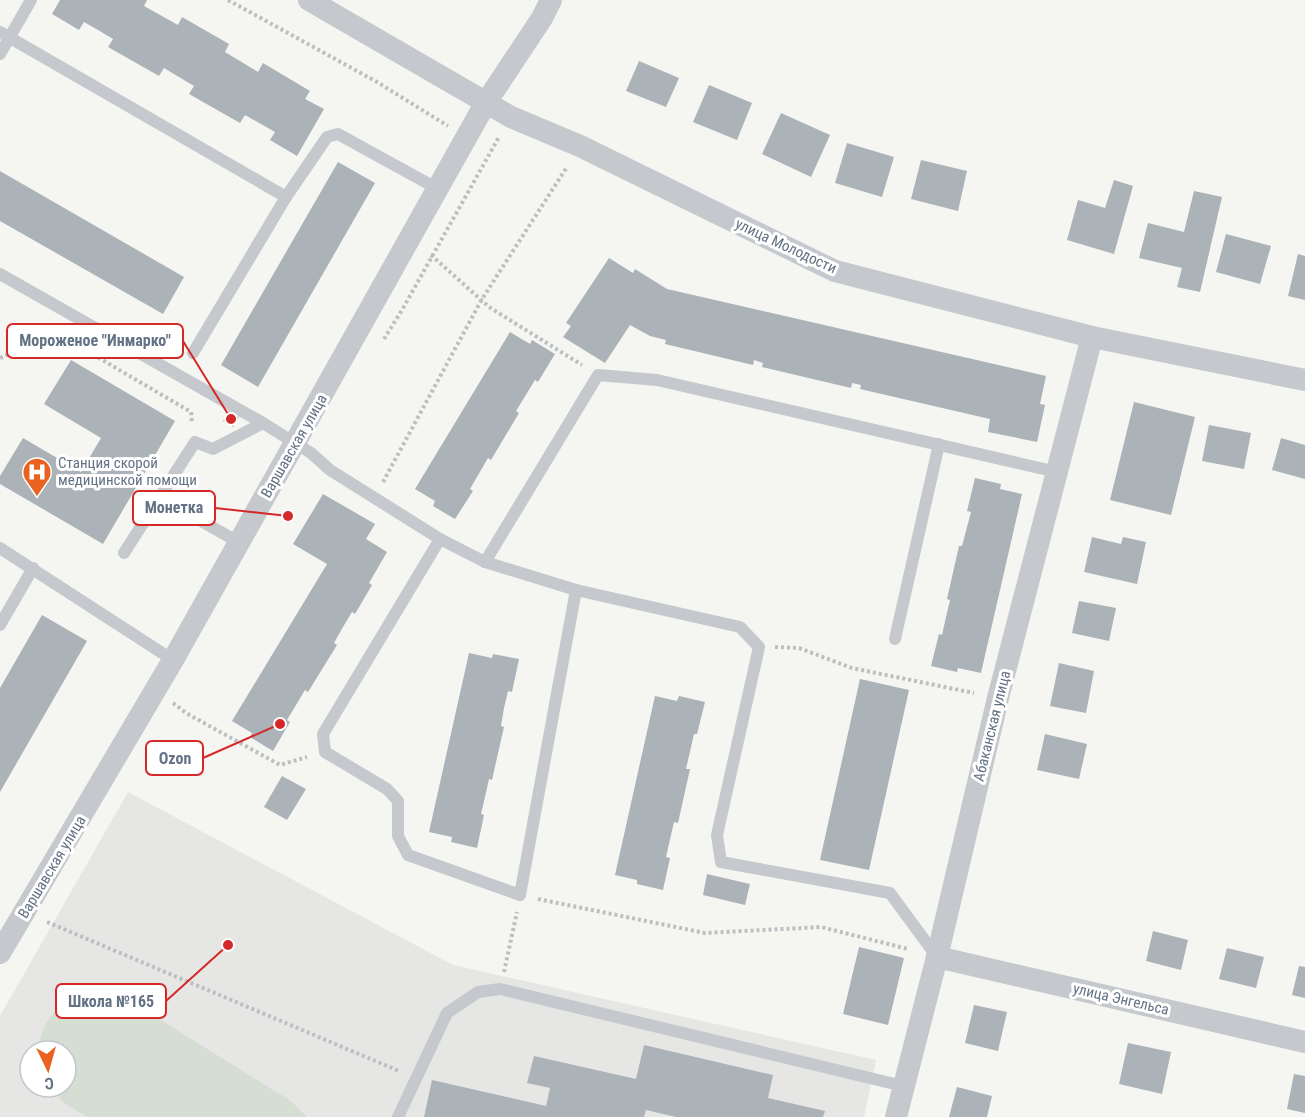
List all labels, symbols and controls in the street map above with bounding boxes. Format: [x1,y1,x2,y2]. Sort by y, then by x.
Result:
street label: улица Молодости [733,215,839,277]
callout: Мороженое "Инмарко" [7,324,183,358]
text: Мороженое "Инмарко" [19,331,171,350]
street label: Варшавская улица [257,391,331,501]
place label: Станция скорой медицинской помощи [58,454,197,489]
hospital icon: Станция скорой медицинской помощи [21,456,53,498]
callout: Монетка [133,491,215,525]
text: Монетка [145,498,204,517]
street label: Абаканская улица [970,669,1014,783]
callout: Ozon [146,741,203,775]
text: Ozon [159,749,191,768]
street label: Варшавская улица [14,812,90,922]
street label: улица Энгельса [1071,979,1171,1019]
callout: Школа №165 [56,984,166,1018]
text: Школа №165 [68,992,154,1011]
north arrow [18,1039,78,1099]
text: С [44,1074,55,1093]

